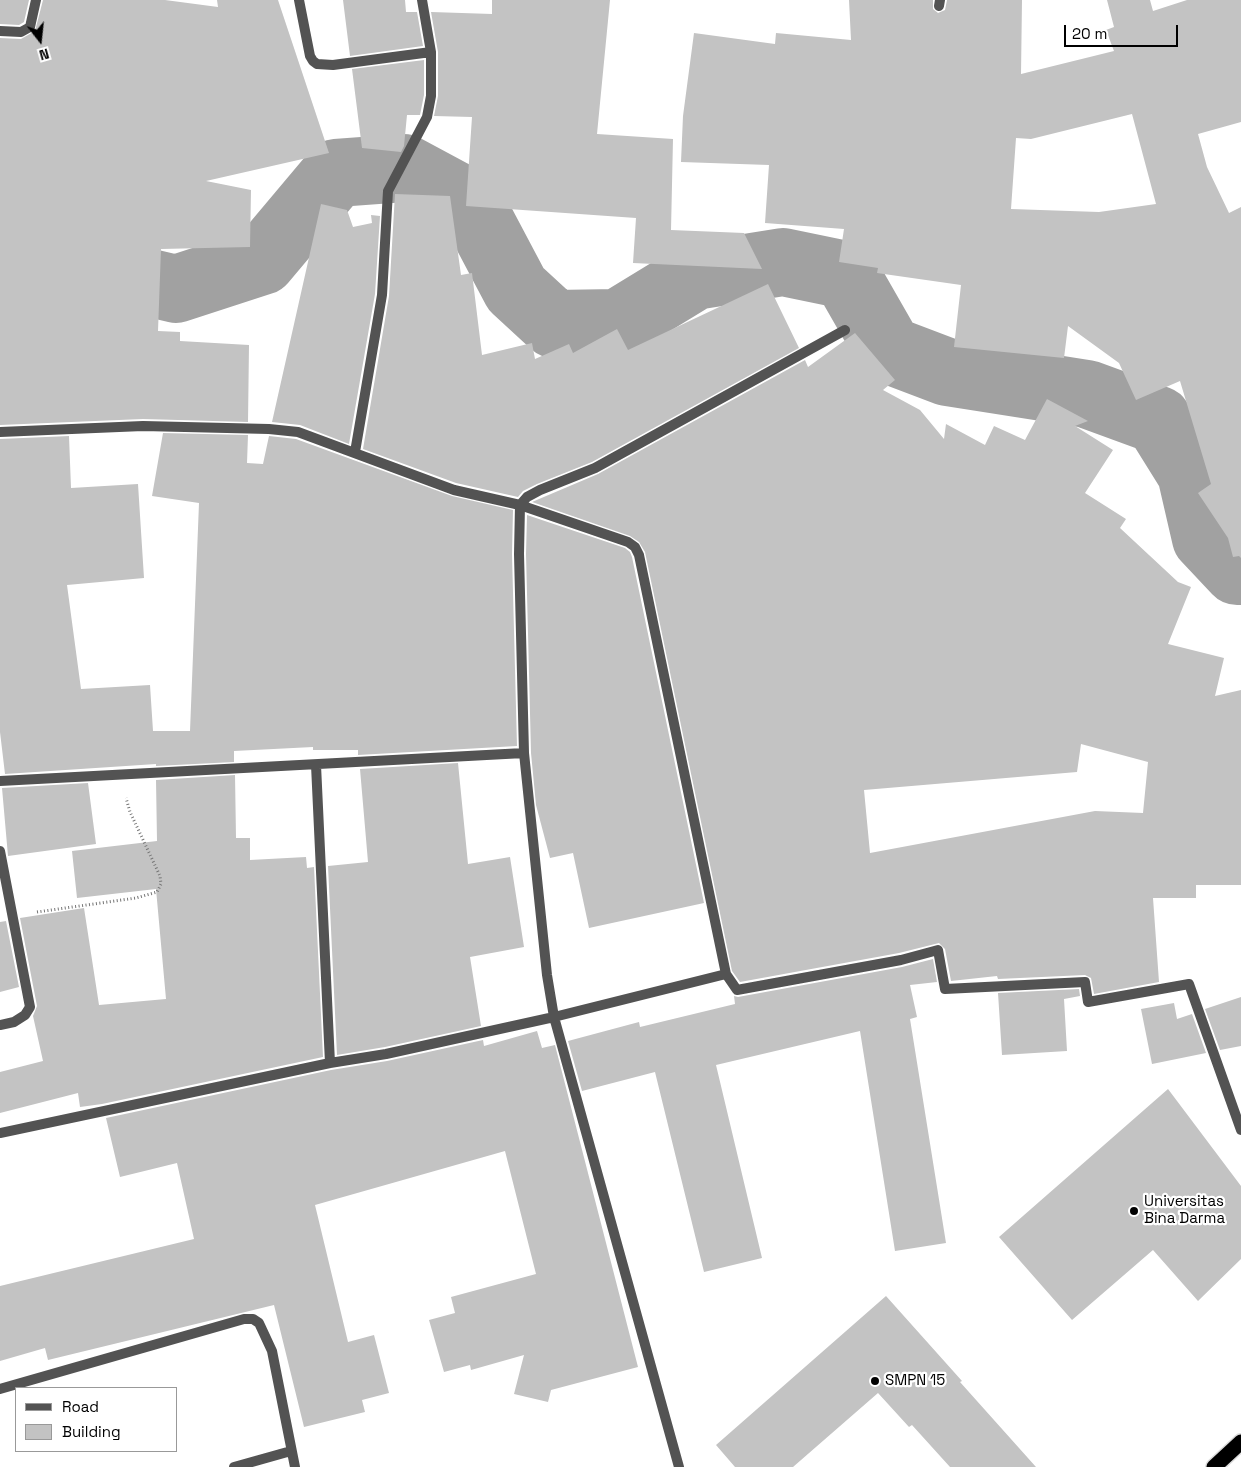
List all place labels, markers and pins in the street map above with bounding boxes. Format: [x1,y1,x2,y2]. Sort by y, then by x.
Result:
place label: Universitas Bina Darma [1144,1193,1225,1228]
marker: Universitas Bina Darma [1128,1205,1140,1217]
place label: SMPN 15 [885,1372,945,1390]
marker: SMPN 15 [869,1375,881,1387]

